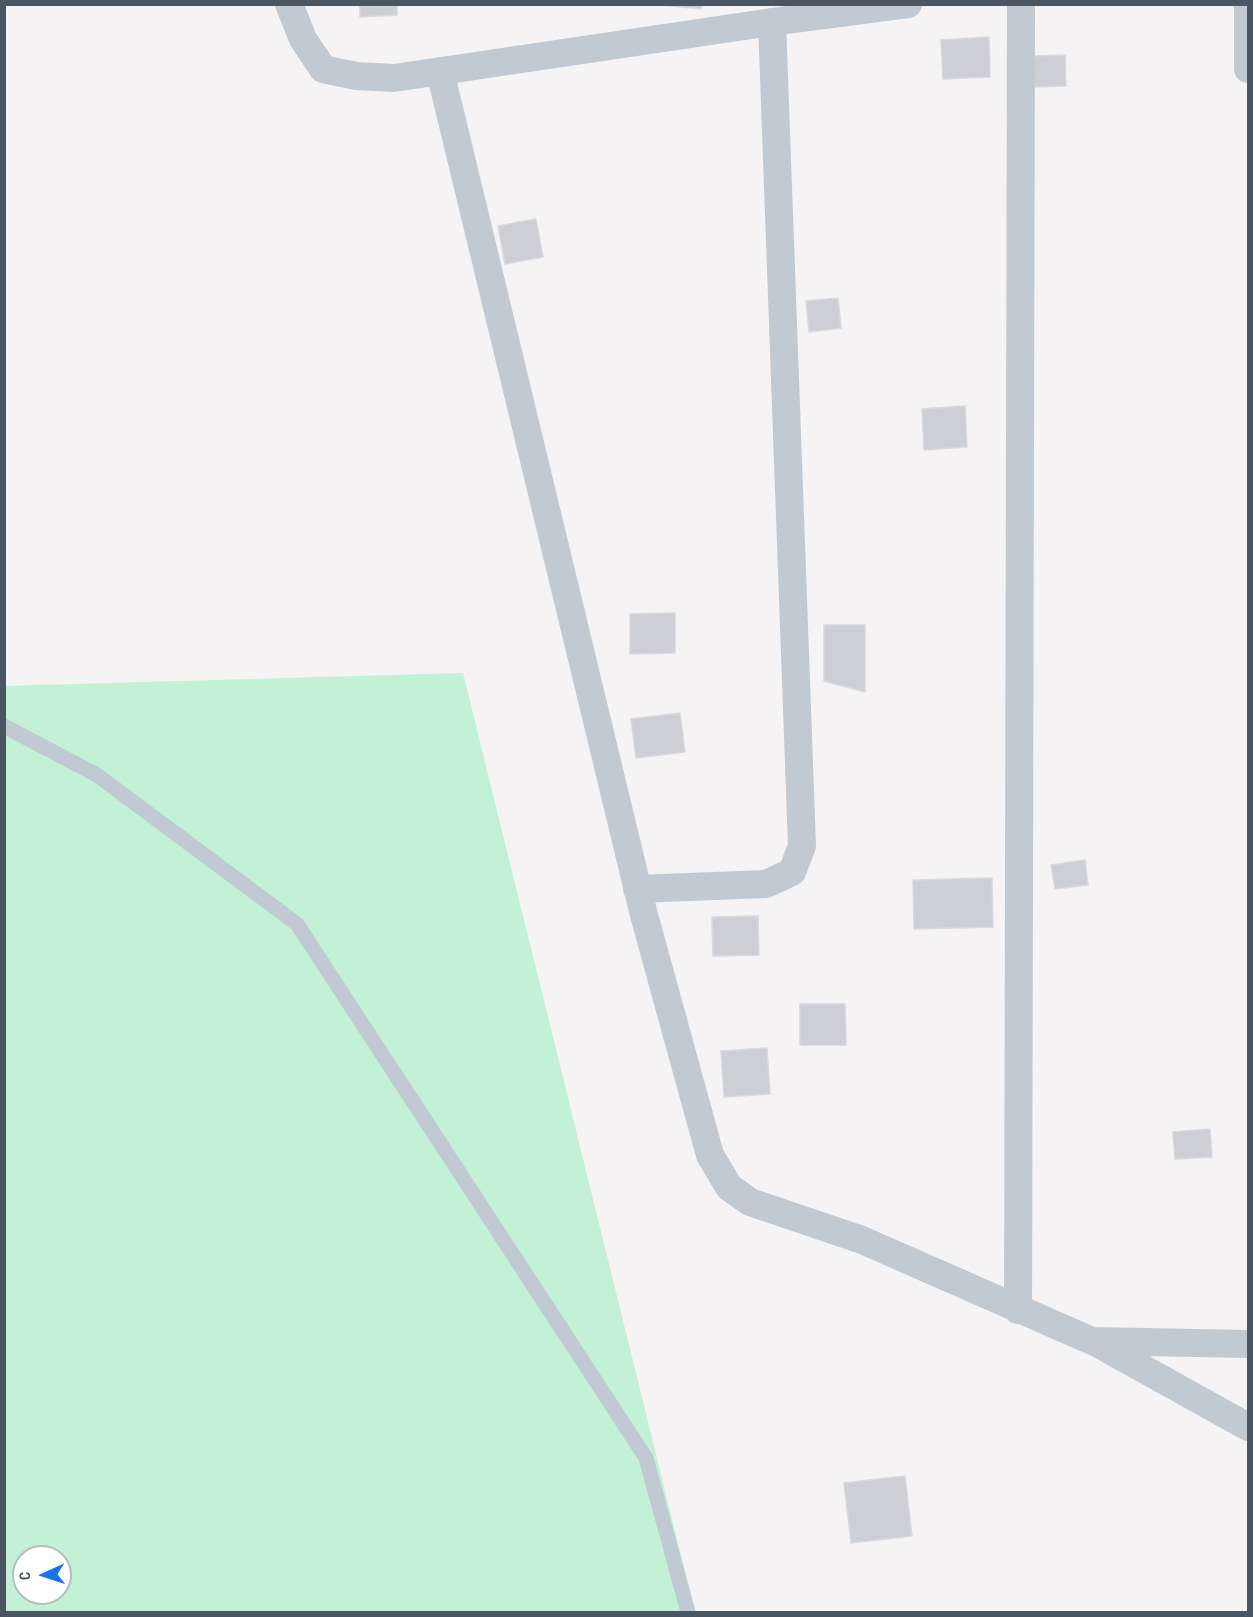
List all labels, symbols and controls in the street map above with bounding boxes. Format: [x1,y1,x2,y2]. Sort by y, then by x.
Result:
north arrow [12,1545,72,1605]
text: С [16,1571,35,1580]

